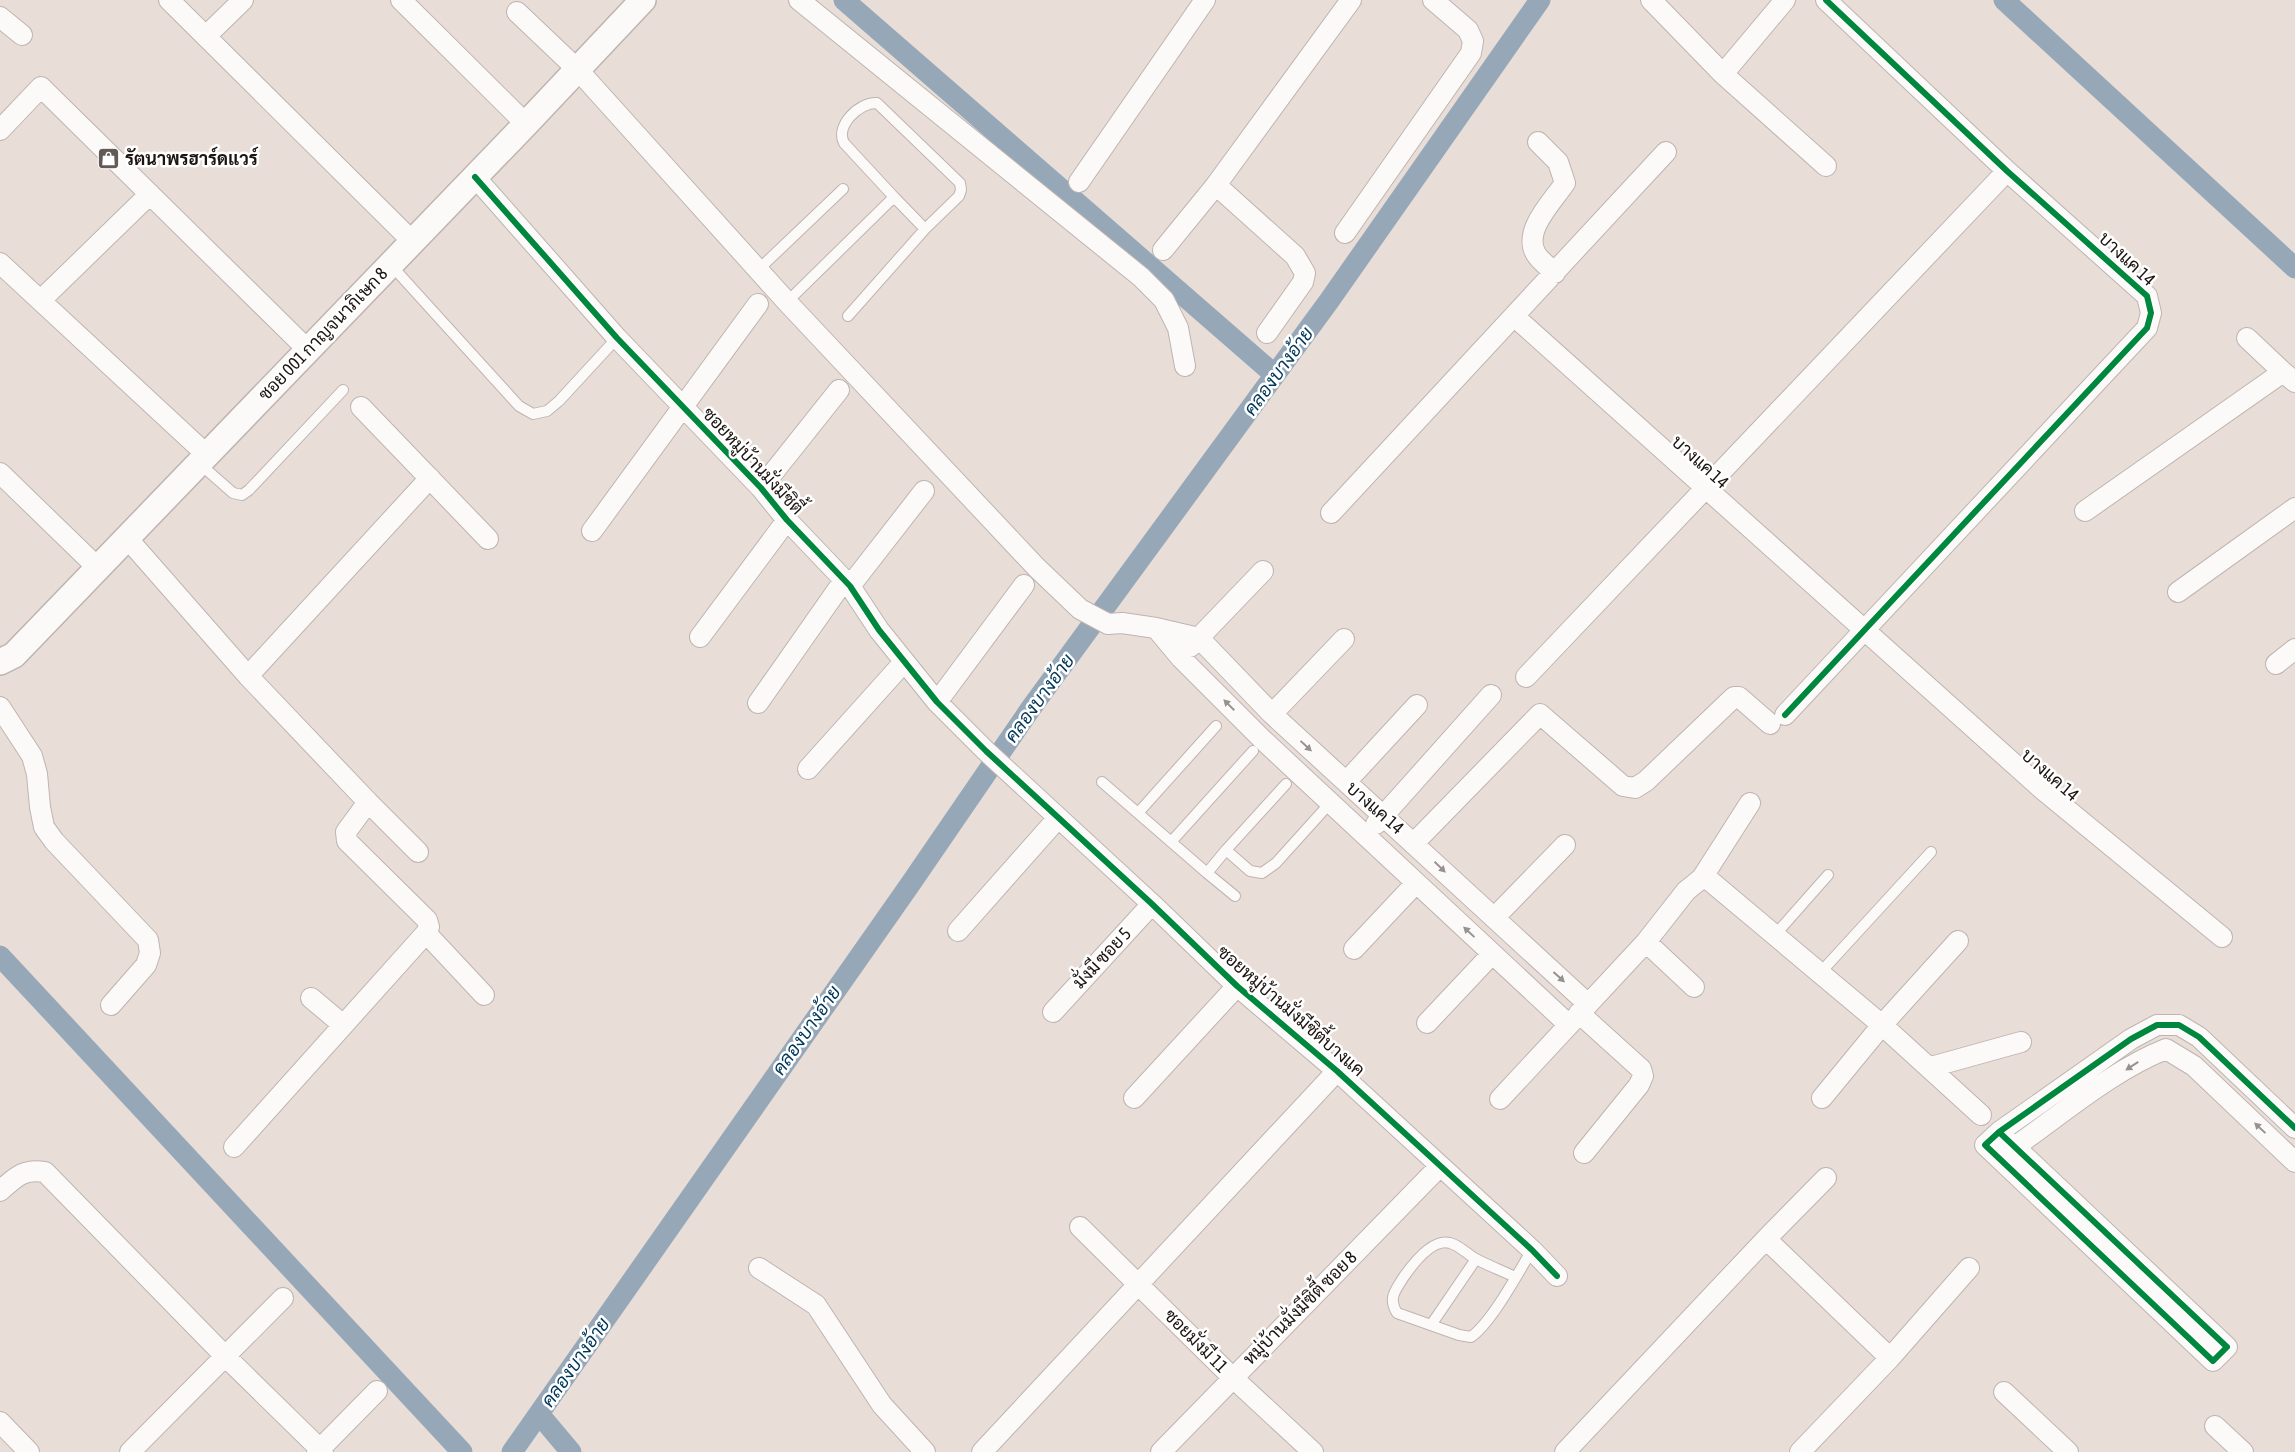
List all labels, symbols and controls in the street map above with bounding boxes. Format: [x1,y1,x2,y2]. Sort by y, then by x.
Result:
place label: รัตนาพรฮาร์ดแวร์ [125,146,259,169]
shop icon: รัตนาพรฮาร์ดแวร์ [97,147,121,171]
street label: บางแค 14 [2095,227,2160,290]
street label: ซอย 001 กาญจนาภิเษก 8 [254,263,392,405]
water label: คลองบางอ้าย [1239,323,1317,419]
street label: ซอยหมู่บ้านมั่งมีซิตี้ [696,399,812,521]
street label: บางแค 14 [1668,431,1733,493]
water label: คลองบางอ้าย [1000,650,1078,746]
one-way arrow [1223,700,1235,712]
one-way arrow [1300,740,1312,752]
street label: บางแค 14 [2017,744,2083,805]
street label: บางแค 14 [1342,777,1408,838]
one-way arrow [1433,861,1445,873]
street label: มั่งมี ซอย 5 [1065,920,1135,992]
one-way arrow [1463,926,1475,938]
street label: ซอยหมู่บ้านมั่งมีซิตี้บางแค [1211,937,1373,1083]
one-way arrow [1552,971,1564,983]
water label: คลองบางอ้าย [767,981,845,1079]
one-way arrow [2125,1062,2138,1071]
one-way arrow [2254,1122,2266,1134]
street label: หมู่บ้านมั่งมีซิตี้ ซอย 8 [1235,1243,1363,1371]
street label: ซอยมั่งมี 11 [1160,1301,1236,1377]
water label: คลองบางอ้าย [536,1313,614,1411]

